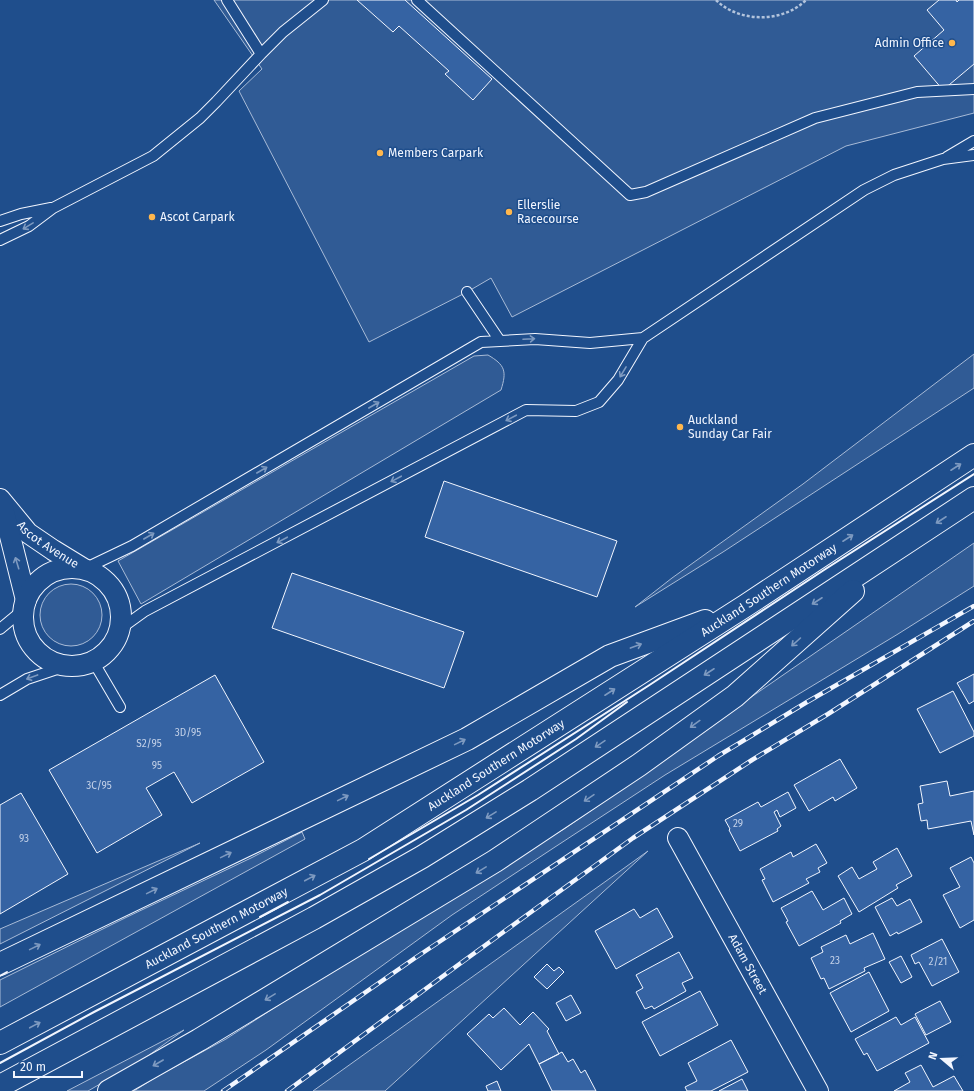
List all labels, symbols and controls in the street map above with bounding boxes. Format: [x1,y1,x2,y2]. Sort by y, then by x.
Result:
place label: Admin Office [875,36,944,50]
marker: Admin Office [947,38,957,48]
place label: Members Carpark [388,146,484,160]
marker: Members Carpark [375,148,385,158]
place label: Ellerslie Racecourse [517,198,579,226]
marker: Ellerslie Racecourse [504,207,514,217]
place label: Ascot Carpark [160,210,235,224]
marker: Ascot Carpark [147,212,157,222]
one-way arrow [22,223,34,231]
one-way arrow [522,336,535,343]
one-way arrow [619,366,627,377]
one-way arrow [368,400,380,408]
place label: Auckland Sunday Car Fair [688,413,772,441]
one-way arrow [506,415,518,423]
marker: Auckland Sunday Car Fair [675,422,685,432]
one-way arrow [950,463,961,471]
one-way arrow [256,466,268,474]
one-way arrow [391,476,403,483]
one-way arrow [936,516,947,524]
street label: Ascot Avenue [14,518,81,571]
one-way arrow [143,532,155,540]
one-way arrow [842,534,853,542]
one-way arrow [276,536,288,544]
street label: Auckland Southern Motorway [698,540,839,639]
one-way arrow [13,556,20,569]
one-way arrow [812,597,823,605]
one-way arrow [791,637,801,646]
one-way arrow [629,642,641,650]
one-way arrow [703,668,714,676]
one-way arrow [26,674,38,682]
one-way arrow [605,687,616,696]
street label: Auckland Southern Motorway [425,716,567,814]
one-way arrow [690,720,701,728]
house number: 3D/95 [175,727,201,739]
house number: S2/95 [136,738,162,750]
one-way arrow [454,738,466,745]
one-way arrow [595,740,606,748]
house number: 95 [152,760,162,772]
house number: 3C/95 [86,780,112,792]
one-way arrow [337,794,349,801]
one-way arrow [584,794,595,802]
one-way arrow [485,811,497,819]
house number: 29 [733,818,743,830]
house number: 93 [19,833,29,845]
one-way arrow [220,851,232,858]
one-way arrow [475,867,487,875]
one-way arrow [304,874,316,881]
street label: Auckland Southern Motorway [143,884,290,972]
one-way arrow [146,886,158,894]
street label: Adam Street [725,931,770,997]
one-way arrow [29,943,41,950]
house number: 23 [830,955,840,967]
house number: 2/21 [929,956,947,968]
one-way arrow [264,994,276,1002]
one-way arrow [28,1021,40,1028]
north arrow [922,1039,962,1079]
text: N [926,1050,940,1061]
scale bar [14,1053,82,1079]
text: 20 m [20,1060,46,1074]
one-way arrow [152,1060,164,1068]

